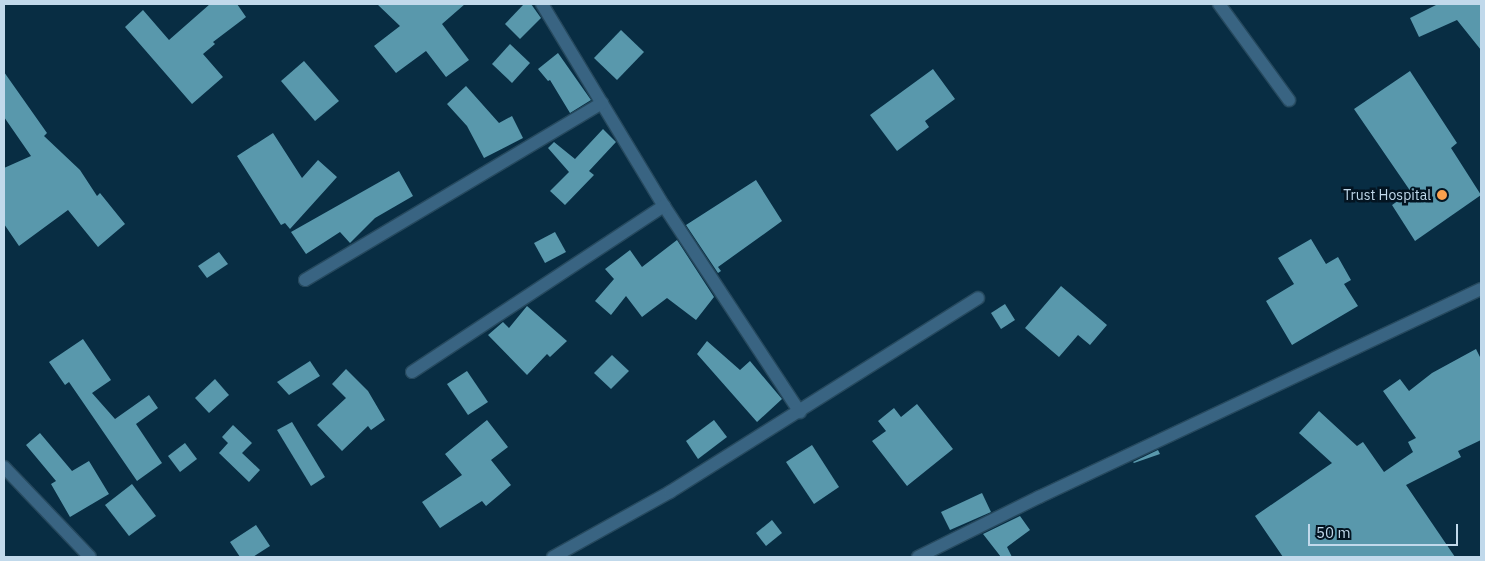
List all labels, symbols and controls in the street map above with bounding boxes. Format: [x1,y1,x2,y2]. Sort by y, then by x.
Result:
place label: Trust Hospital [1343,187,1431,203]
marker: Trust Hospital [1435,188,1449,202]
scale bar [1310,514,1460,546]
text: 50 m [1316,523,1351,542]

